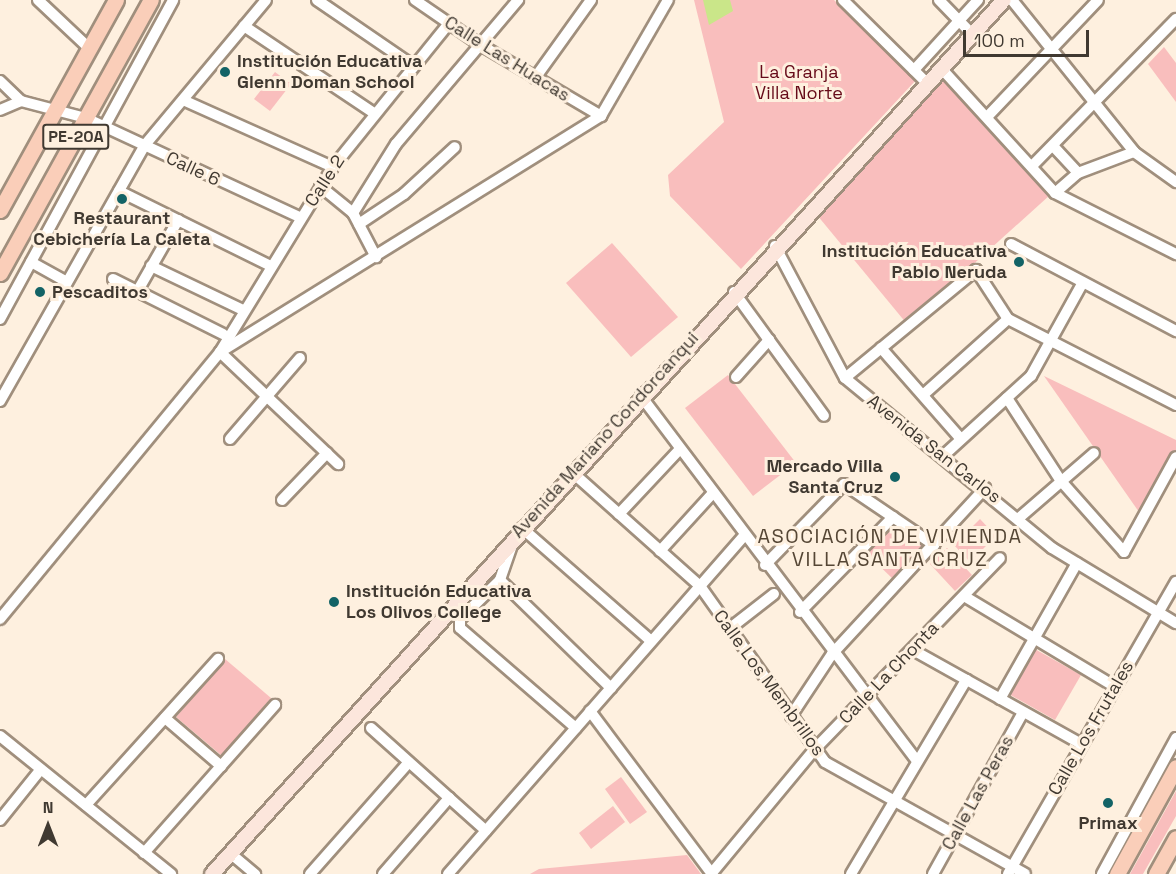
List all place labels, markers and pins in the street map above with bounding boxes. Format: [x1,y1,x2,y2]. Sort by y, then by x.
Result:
place label: Institución Educativa Glenn Doman School [237,51,422,94]
marker: Institución Educativa Glenn Doman School [218,65,232,79]
marker: Restaurant Cebichería La Caleta [115,192,129,206]
place label: Restaurant Cebichería La Caleta [33,208,211,250]
place label: Institución Educativa Pablo Neruda [822,241,1007,284]
marker: Institución Educativa Pablo Neruda [1012,255,1026,269]
place label: Pescaditos [52,281,148,303]
marker: Pescaditos [33,285,47,299]
place label: Mercado Villa Santa Cruz [766,456,883,498]
marker: Mercado Villa Santa Cruz [888,470,902,484]
place label: Institución Educativa Los Olivos College [346,581,531,624]
marker: Institución Educativa Los Olivos College [327,595,341,609]
marker: Primax [1101,796,1115,810]
place label: Primax [1078,812,1138,834]

